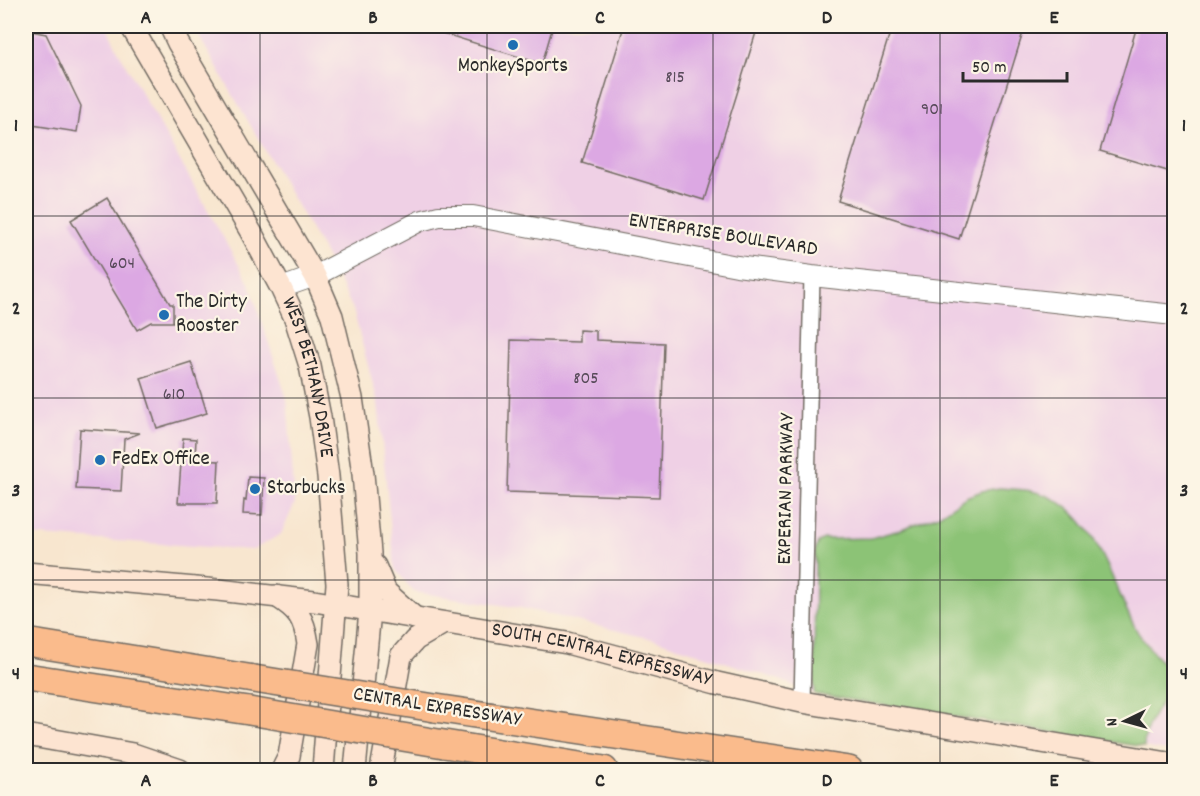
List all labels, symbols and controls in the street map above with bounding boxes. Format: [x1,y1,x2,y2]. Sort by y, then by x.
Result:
text: A [141,5,152,33]
text: B [368,5,378,33]
text: C [595,5,605,33]
text: D [822,5,833,33]
text: E [1049,5,1059,33]
marker: MonkeySports [506,38,520,52]
scale bar [963,45,1066,83]
place label: MonkeySports [458,52,568,82]
text: 50 m [972,56,1007,81]
house number: 815 [665,66,685,91]
house number: 901 [921,98,943,123]
text: 1 [14,113,18,141]
text: 1 [1182,113,1186,141]
street label: ENTERPRISE BOULEVARD [626,206,820,266]
house number: 604 [109,252,135,277]
place label: The Dirty Rooster [176,288,247,342]
street label: WEST BETHANY DRIVE [272,292,340,460]
text: 2 [12,296,20,324]
text: 2 [1180,296,1188,324]
marker: The Dirty Rooster [157,308,171,322]
house number: 805 [573,367,599,392]
house number: 610 [163,383,185,408]
street label: EXPERIAN PARKWAY [771,412,803,565]
place label: FedEx Office [112,445,210,475]
marker: FedEx Office [93,453,107,467]
place label: Starbucks [267,474,346,504]
text: 3 [12,478,20,506]
text: 3 [1180,478,1188,506]
marker: Starbucks [248,482,262,496]
street label: SOUTH CENTRAL EXPRESSWAY [489,616,716,696]
text: 4 [12,661,20,689]
text: 4 [1180,661,1188,689]
street label: CENTRAL EXPRESSWAY [351,680,524,736]
north arrow [1095,691,1155,751]
text: N [1101,717,1124,727]
text: A [141,768,152,796]
text: B [368,768,378,796]
text: C [595,768,605,796]
text: D [822,768,833,796]
text: E [1049,768,1059,796]

